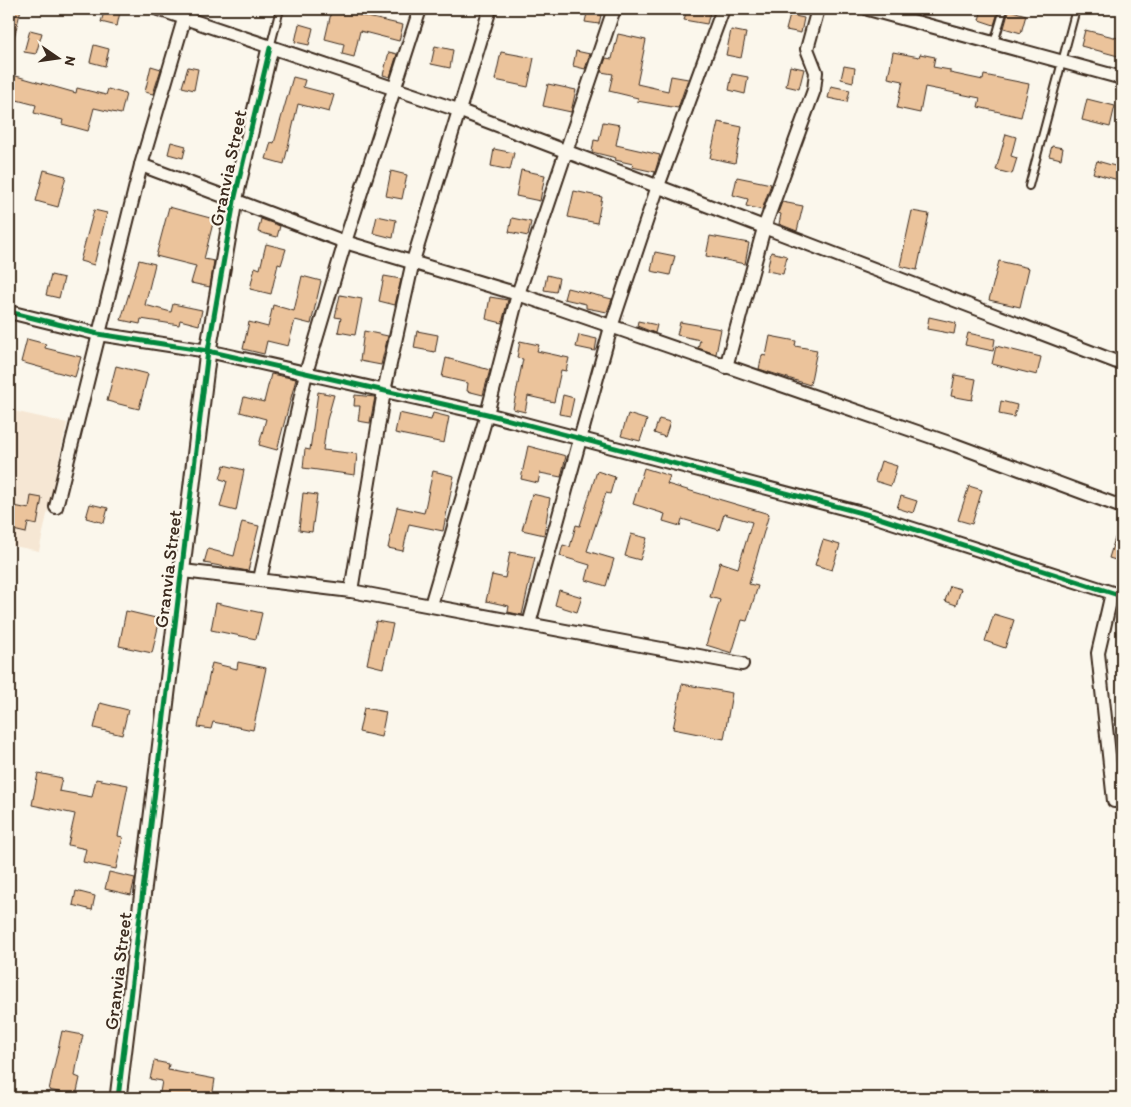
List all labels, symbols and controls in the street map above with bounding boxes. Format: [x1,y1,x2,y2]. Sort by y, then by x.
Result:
north arrow [32,32,82,82]
text: N [61,54,80,67]
street label: Granvia Street [204,108,252,228]
street label: Granvia Street [149,509,187,629]
street label: Granvia Street [99,911,137,1031]

